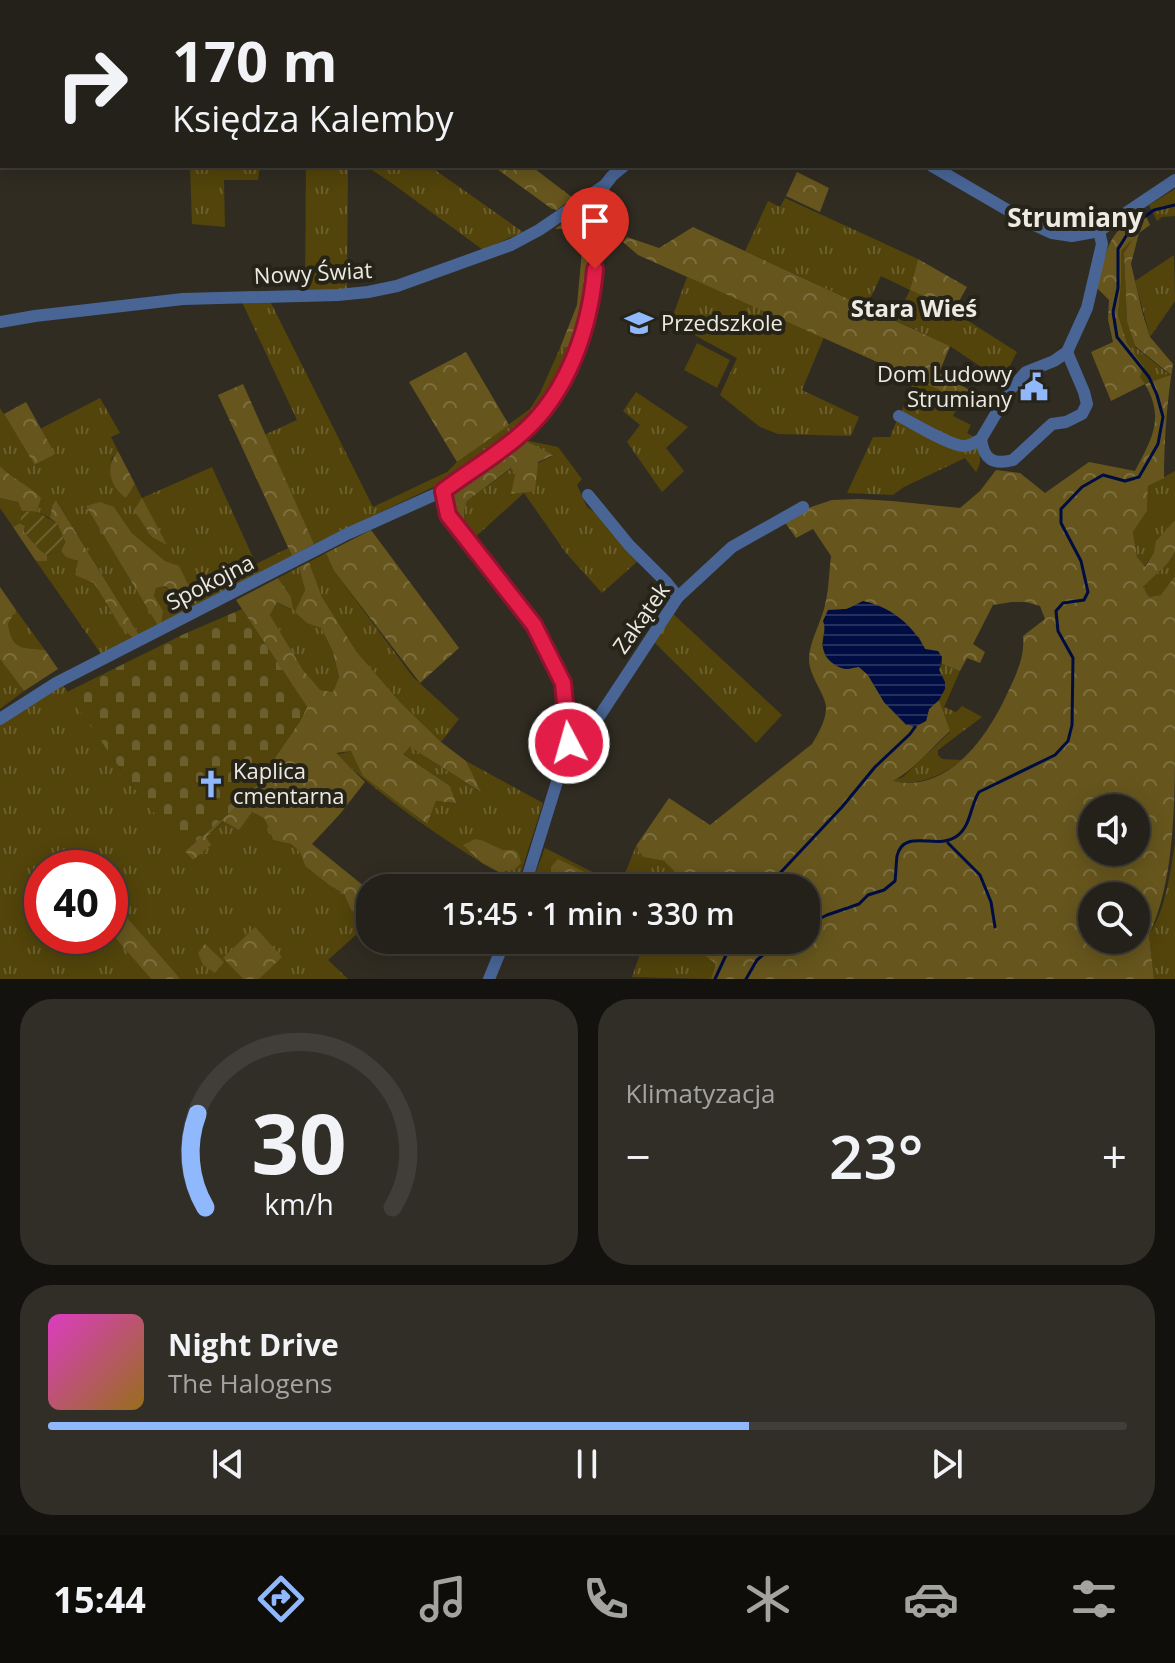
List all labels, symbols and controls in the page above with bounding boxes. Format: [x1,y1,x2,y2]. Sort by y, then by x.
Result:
text: 170 m [172,22,338,98]
icon: right [40,32,144,136]
text: Księdza Kalemby [172,94,454,143]
pin [561,187,629,269]
icon: arrive [573,199,617,243]
district label: Strumiany [1007,199,1143,235]
street label: Nowy Świat [253,254,373,290]
district label: Stara Wieś [851,291,977,324]
place label: Przedszkole [661,307,783,337]
school or university icon: Przedszkole [624,308,654,338]
place label: Dom Ludowy Strumiany [877,358,1013,413]
public building icon: Dom Ludowy Strumiany [1019,372,1049,402]
street label: Spokojna [160,546,259,616]
street label: Zakątek [605,576,676,659]
position arrow [527,701,611,785]
place label: Kaplica cmentarna [233,755,345,810]
church icon: Kaplica cmentarna [196,769,226,799]
map controls [1078,794,1150,954]
button: sound [1078,794,1150,866]
speed limit sign: 40 [24,850,128,954]
button: search [1078,882,1150,954]
text: 15:45 · 1 min · 330 m [441,893,735,934]
text: Klimatyzacja [626,1075,775,1111]
text: 30 [251,1085,346,1198]
text: 23° [829,1115,923,1197]
text: − [626,1126,651,1186]
text: + [1102,1126,1127,1186]
text: km/h [264,1184,333,1223]
text: Night Drive [168,1324,339,1365]
text: The Halogens [168,1365,333,1401]
icon: previous [206,1442,250,1486]
icon: pause [565,1442,609,1486]
icon: next [925,1442,969,1486]
icon: directions [253,1571,309,1627]
icon: music [415,1571,471,1627]
icon: phone [578,1571,634,1627]
icon: climate [740,1571,796,1627]
icon: car [903,1571,959,1627]
icon: filters [1066,1571,1122,1627]
text: 15:44 [53,1575,146,1624]

